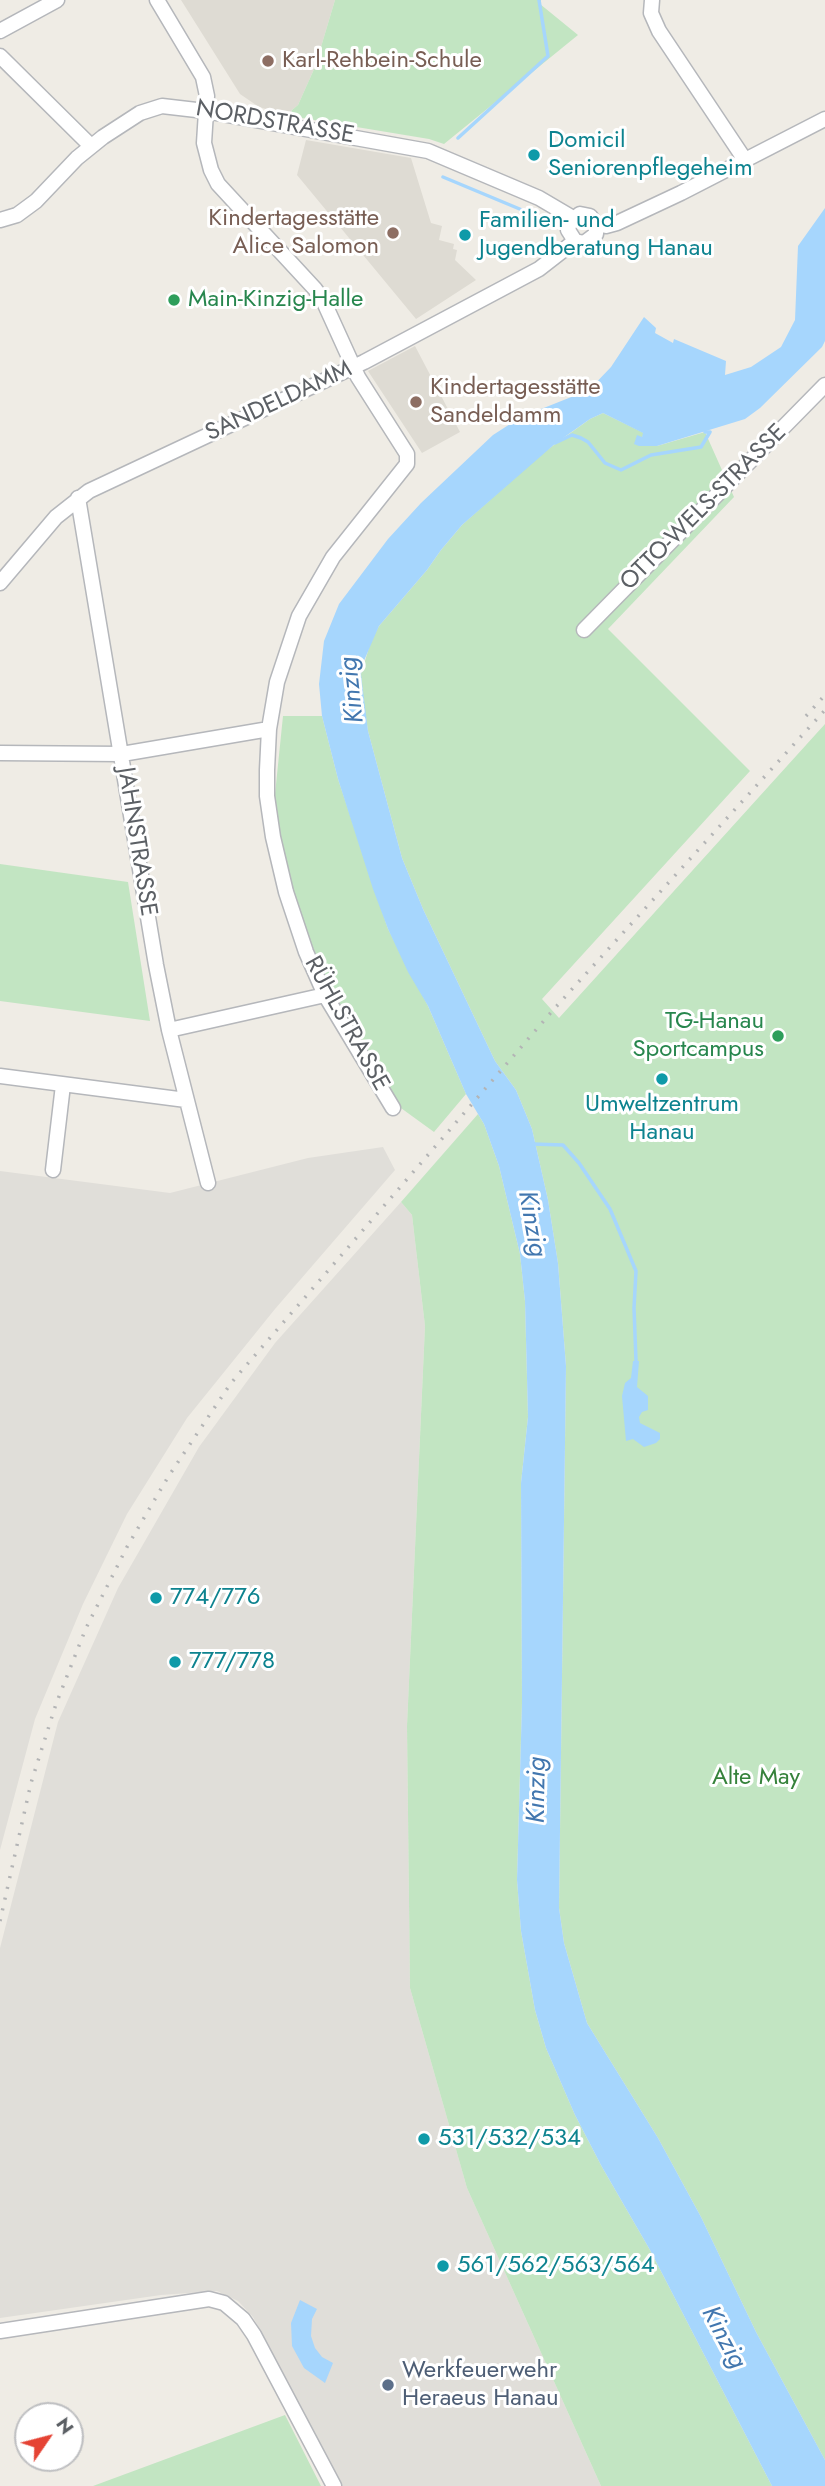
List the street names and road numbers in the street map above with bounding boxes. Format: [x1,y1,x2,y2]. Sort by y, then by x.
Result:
street label: NORDSTRASSE [194,95,356,151]
street label: SANDELDAMM [201,356,357,448]
street label: OTTO-WELS-STRASSE [615,419,793,597]
street label: JAHNSTRASSE [110,765,162,919]
street label: RÜHLSTRASSE [297,952,395,1096]

